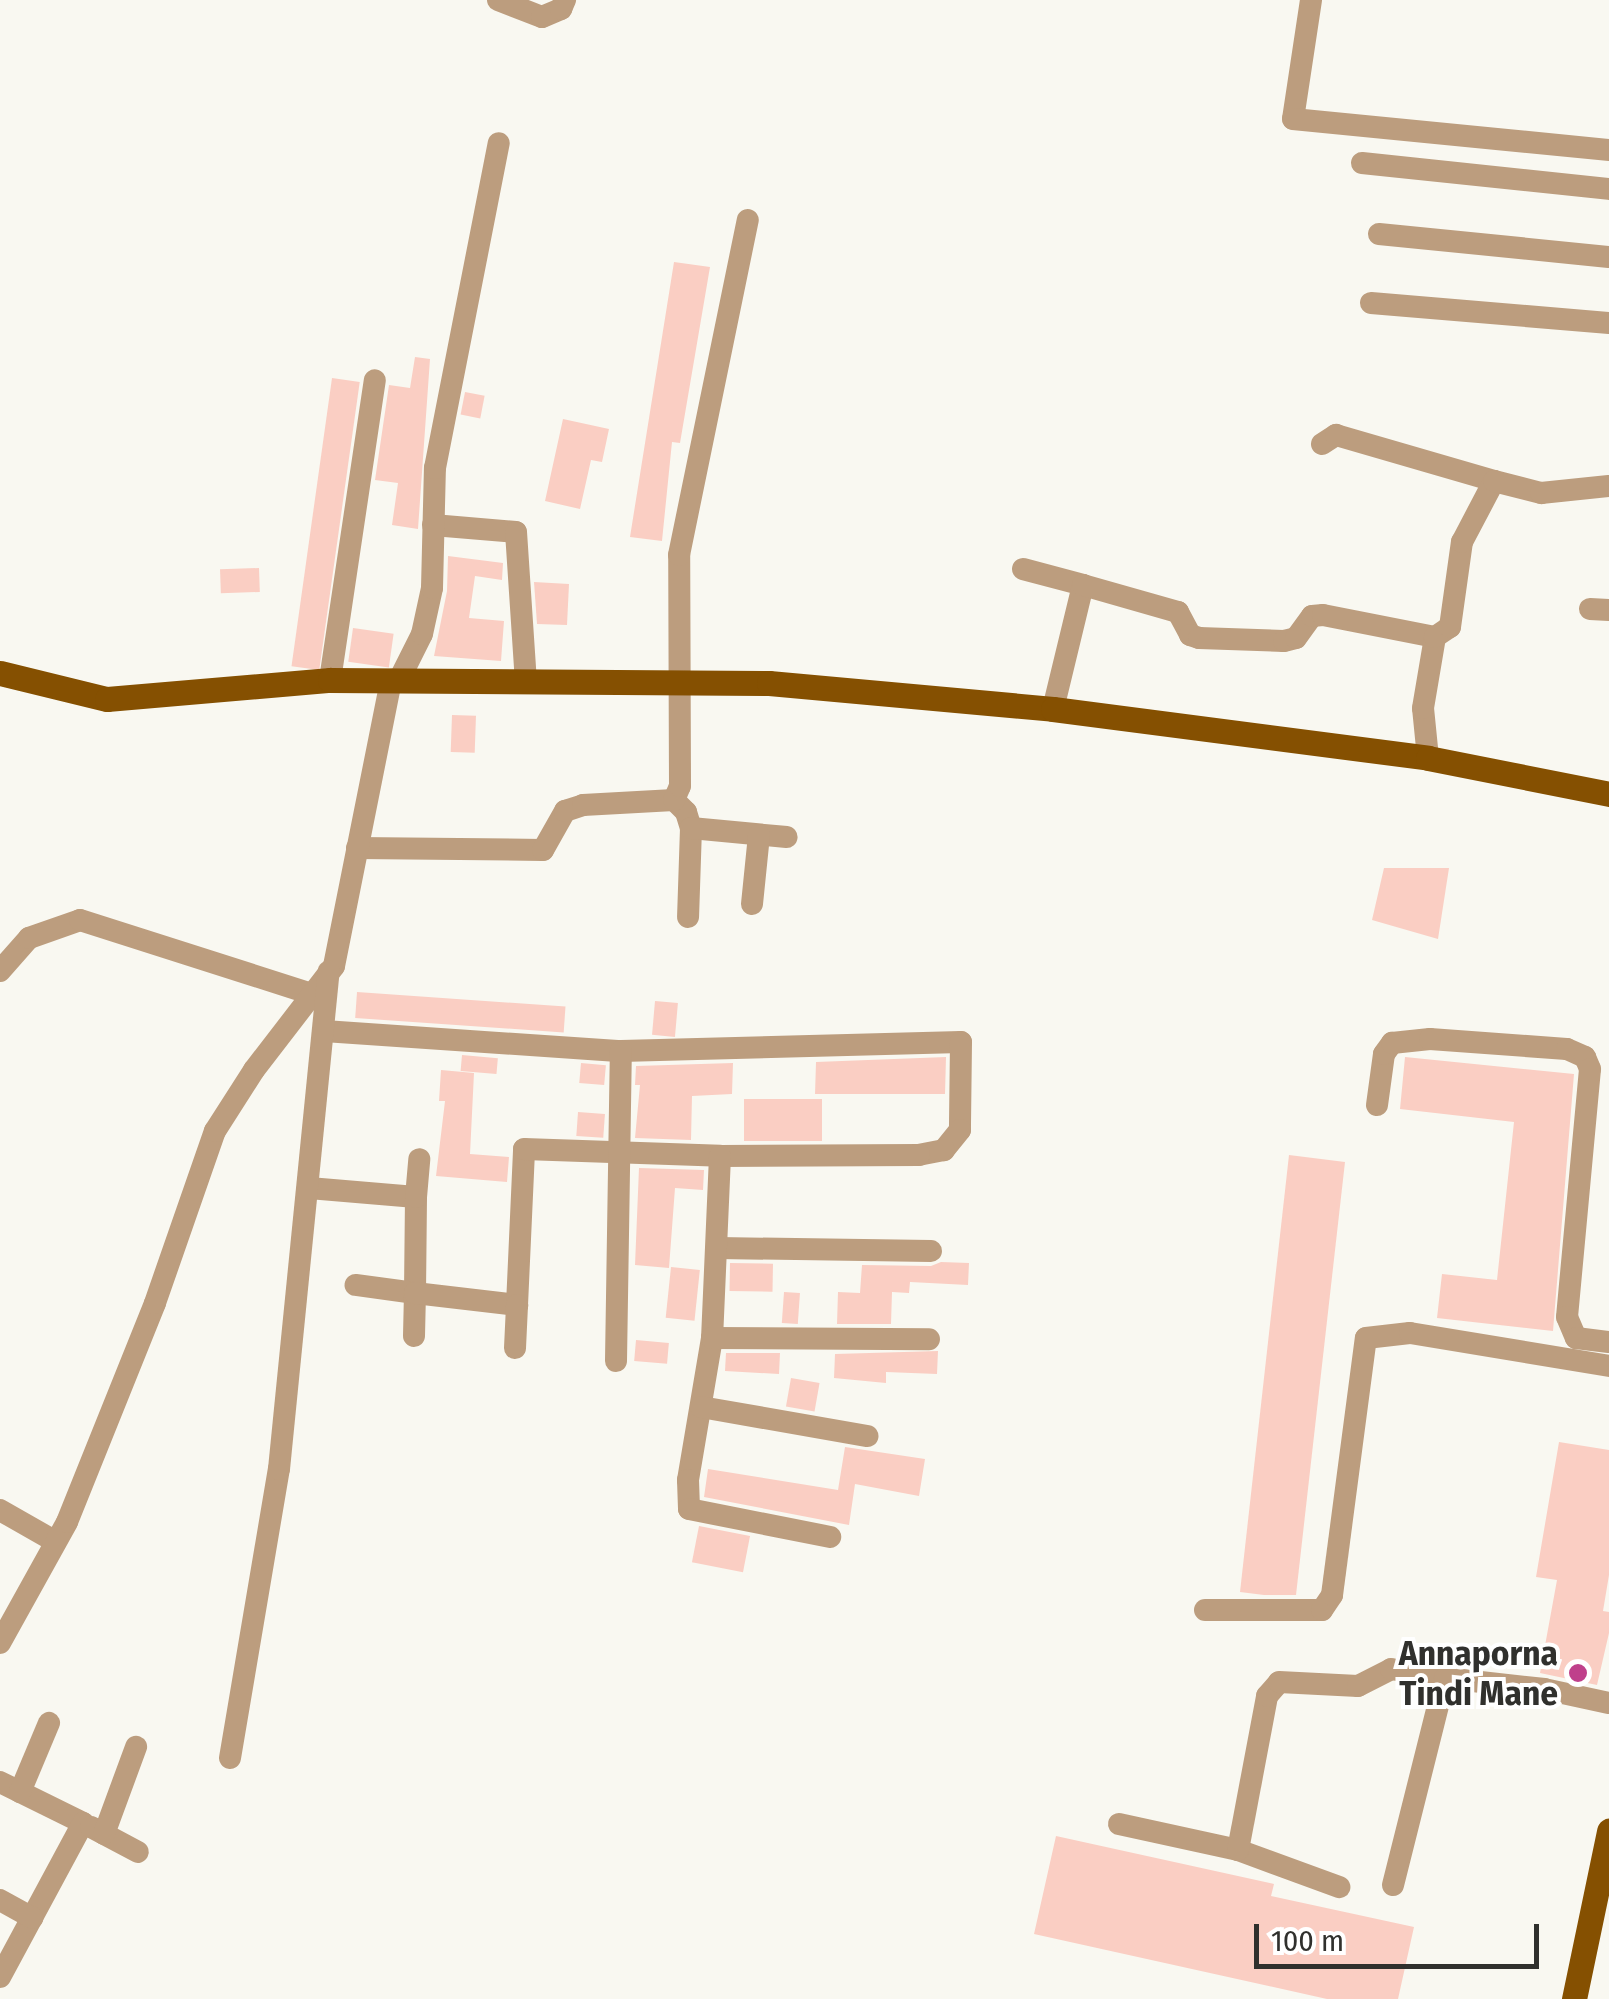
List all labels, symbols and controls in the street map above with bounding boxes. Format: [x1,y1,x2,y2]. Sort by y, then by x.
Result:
place label: Annaporna Tindi Mane [1399,1632,1558,1714]
marker: Annaporna Tindi Mane [1567,1662,1589,1684]
scale bar [1259,1904,1544,1966]
text: 100 m [1271,1923,1344,1959]

